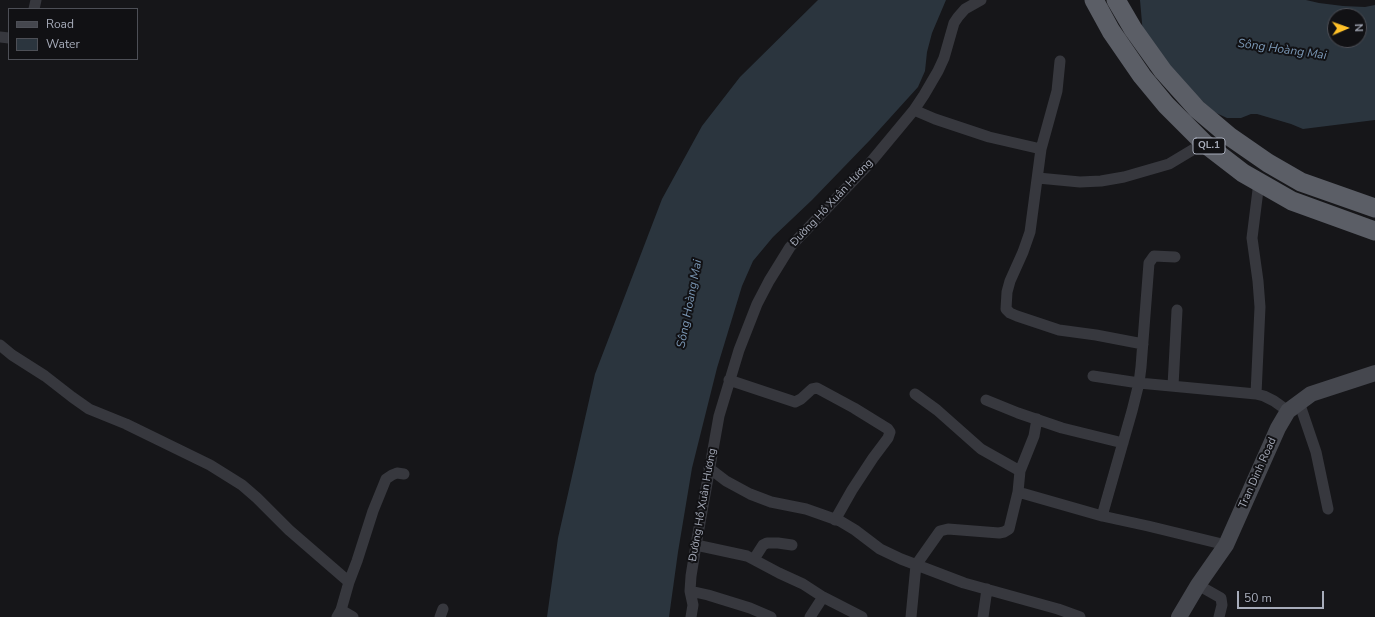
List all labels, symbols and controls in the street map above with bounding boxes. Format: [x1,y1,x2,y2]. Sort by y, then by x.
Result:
legend [8,8,138,60]
north arrow [1327,8,1367,48]
text: Road [46,16,74,32]
text: N [1351,23,1366,32]
text: Water [46,36,80,52]
water label: Sông Hoàng Mai [1237,37,1327,63]
road number: QL.1 [1193,138,1225,154]
street label: Đường Hồ Xuân Hương [788,156,876,250]
water label: Sông Hoàng Mai [674,259,706,349]
street label: Tran Dinh Road [1236,436,1280,510]
street label: Đường Hồ Xuân Hương [687,447,719,563]
scale bar [1239,583,1326,609]
text: 50 m [1244,590,1272,606]

